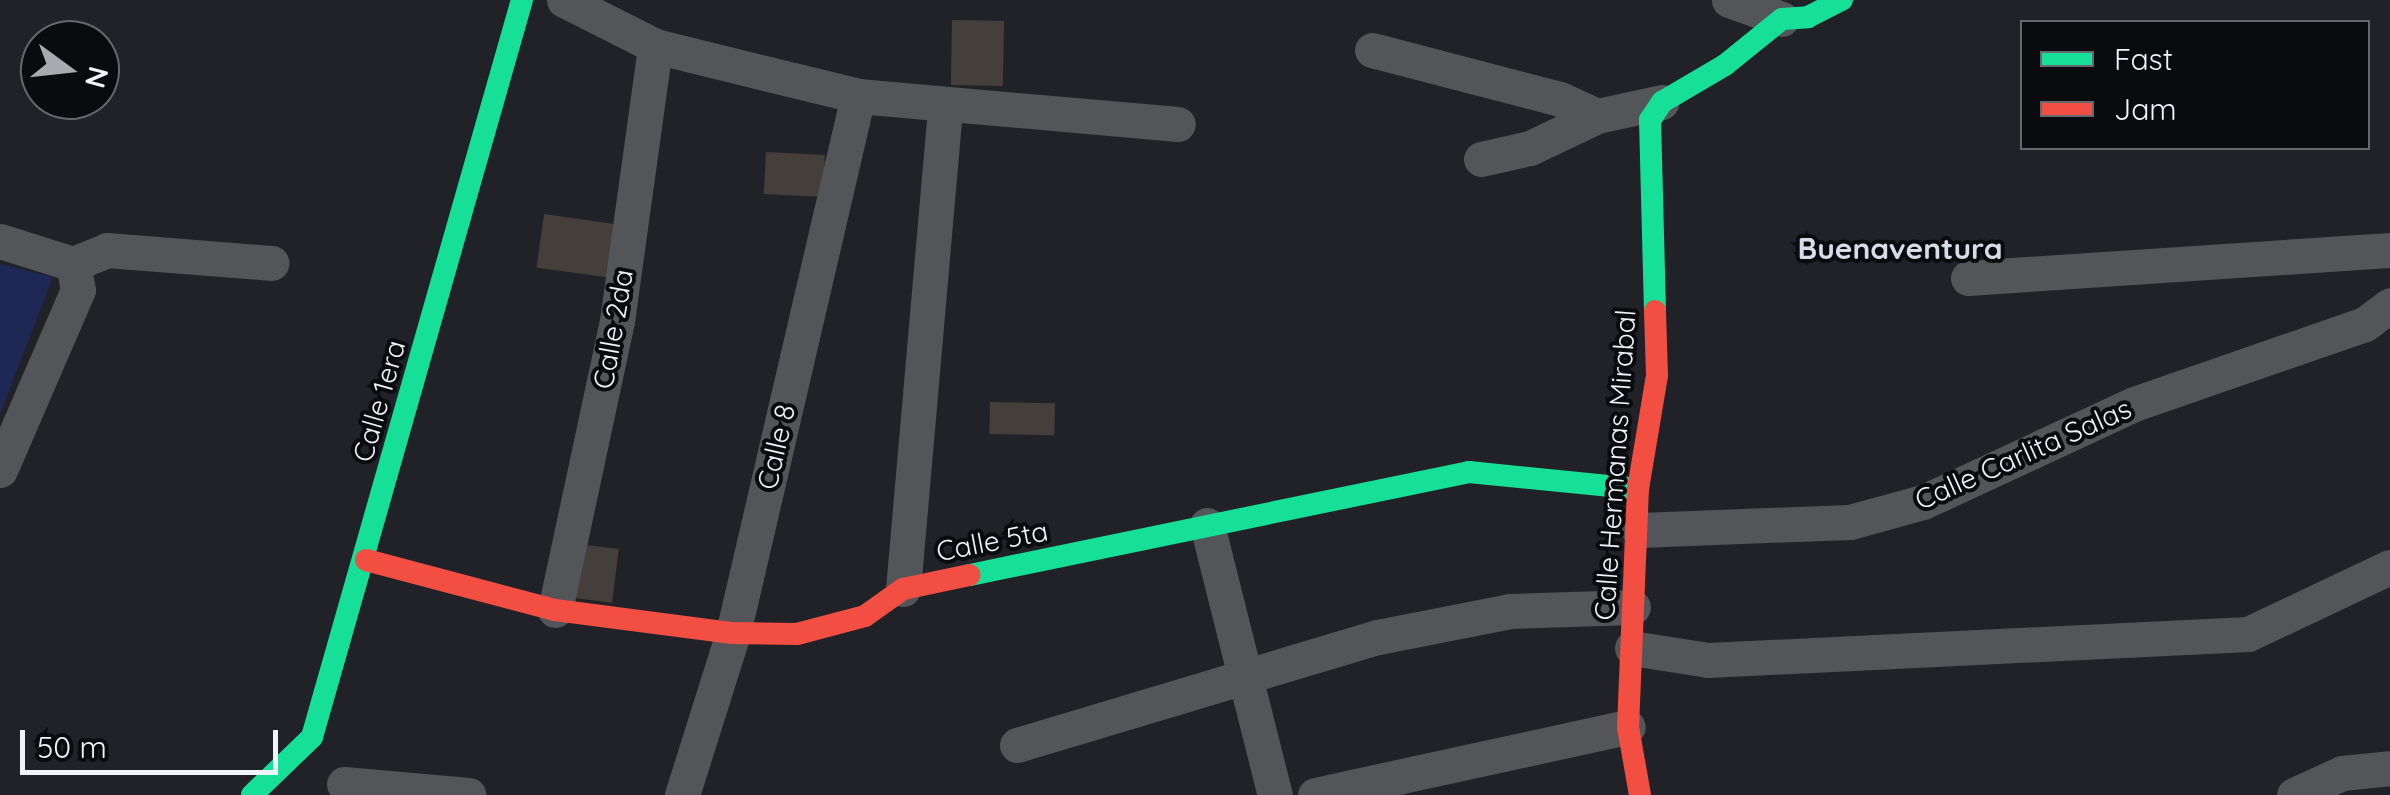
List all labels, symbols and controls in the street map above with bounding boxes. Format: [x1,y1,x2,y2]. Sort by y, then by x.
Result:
north arrow [20,20,120,120]
legend [2020,20,2370,150]
text: Fast [2114,40,2173,78]
text: N [78,63,117,92]
text: Jam [2114,90,2177,128]
district label: Buenaventura [1798,230,2002,266]
street label: Calle 2da [586,267,640,391]
street label: Calle Hermanas Mirabal [1587,308,1643,622]
street label: Calle 1era [346,336,412,466]
street label: Calle Carlita Salas [1910,391,2136,517]
street label: Calle 8 [750,401,802,493]
street label: Calle 5ta [933,514,1051,568]
scale bar [25,710,282,772]
text: 50 m [37,728,107,766]

